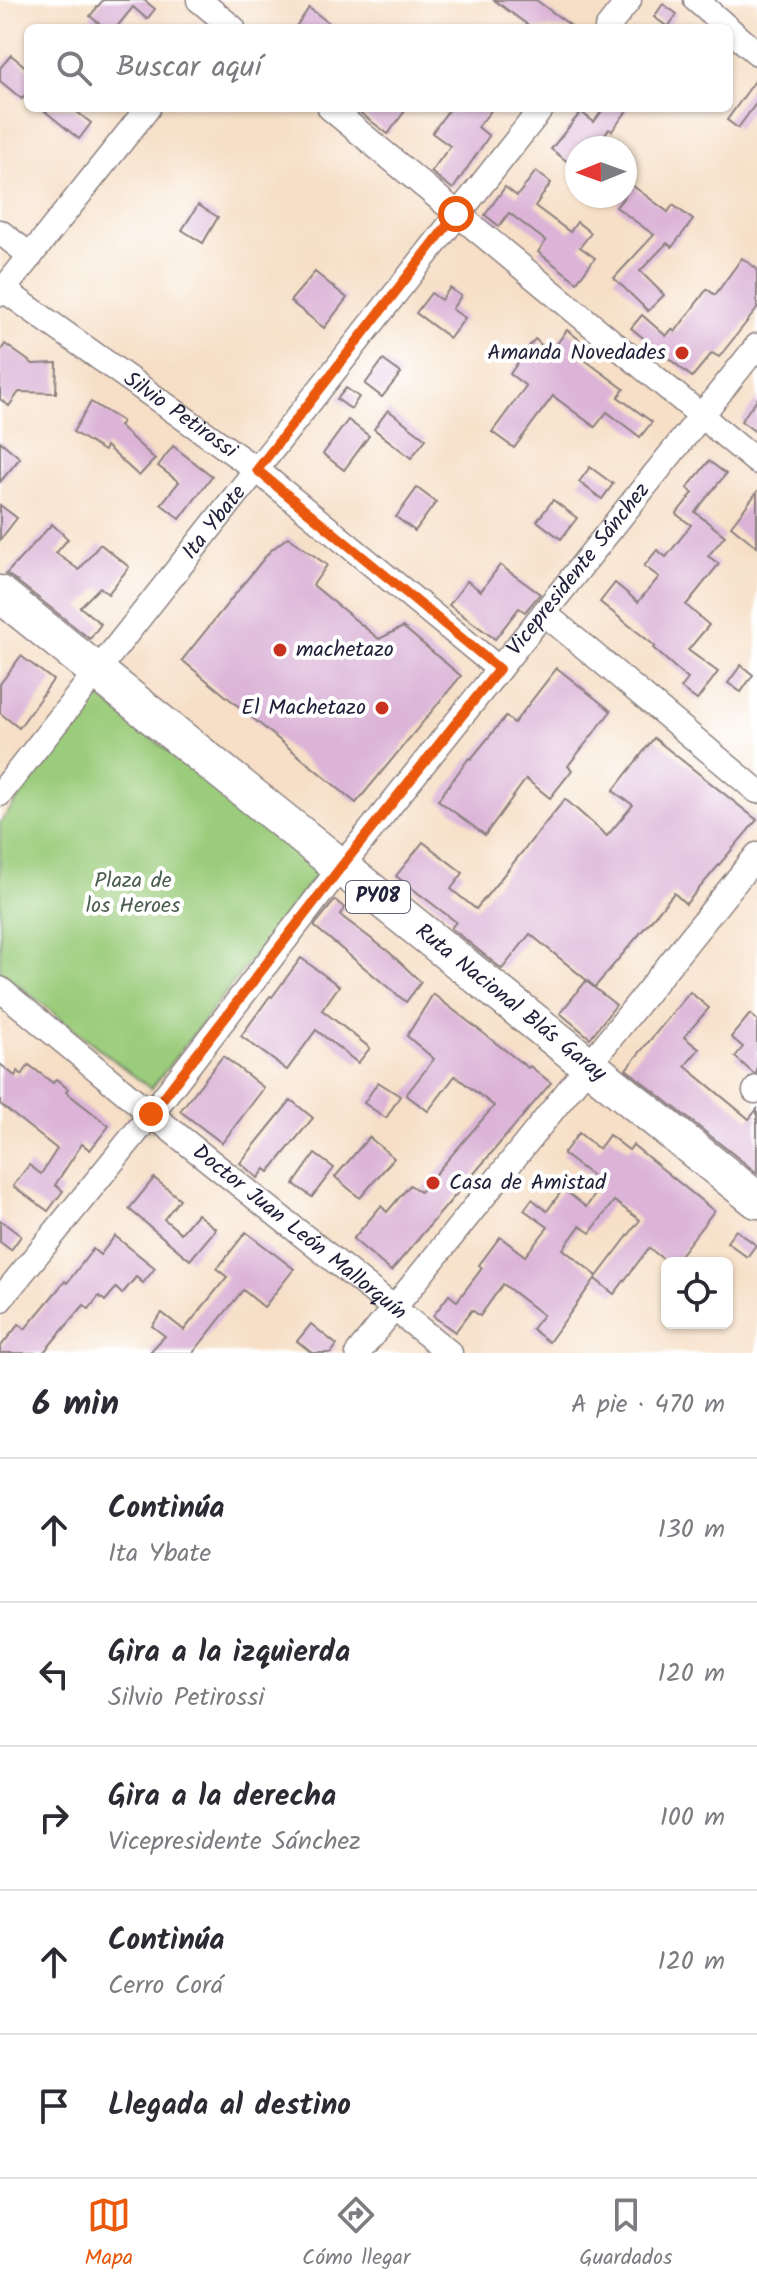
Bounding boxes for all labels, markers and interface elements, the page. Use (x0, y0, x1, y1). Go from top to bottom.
search box (24, 24, 733, 112)
text: Buscar aquí (116, 44, 262, 92)
icon: search (52, 46, 96, 90)
north arrow (565, 136, 637, 208)
route start (438, 196, 474, 232)
place label: Amanda Novedades (487, 336, 667, 371)
marker: Amanda Novedades (673, 344, 691, 362)
street label: Silvio Petirossi (116, 363, 245, 468)
street label: Vicepresidente Sánchez (498, 475, 659, 664)
street label: Ita Ybate (174, 477, 255, 568)
place label: machetazo (296, 633, 394, 668)
marker: machetazo (271, 641, 289, 659)
place label: El Machetazo (241, 691, 366, 726)
marker: El Machetazo (373, 699, 391, 717)
park label: Plaza de los Heroes (86, 864, 181, 924)
road number: PY08 (346, 881, 410, 913)
street label: Ruta Nacional Blás Garay (407, 915, 615, 1091)
route end (133, 1096, 169, 1132)
street label: Doctor Juan León Mallorquín (184, 1136, 414, 1329)
place label: Casa de Amistad (449, 1166, 607, 1201)
marker: Casa de Amistad (424, 1174, 442, 1192)
map controls (661, 1257, 733, 1329)
button: locate (661, 1257, 733, 1329)
text: 6 min (32, 1378, 119, 1432)
text: A pie · 470 m (571, 1384, 725, 1426)
text: Continúa (108, 1485, 224, 1533)
icon: ahead (32, 1508, 76, 1552)
text: 130 m (658, 1509, 725, 1551)
text: Ita Ybate (108, 1533, 211, 1575)
text: Gira a la izquierda (108, 1629, 350, 1677)
icon: left (32, 1652, 76, 1696)
text: 120 m (658, 1653, 725, 1695)
text: Silvio Petirossi (108, 1677, 265, 1719)
text: Gira a la derecha (108, 1773, 336, 1821)
icon: right (32, 1796, 76, 1840)
text: 100 m (660, 1797, 725, 1839)
text: Vicepresidente Sánchez (108, 1821, 361, 1863)
text: Continúa (108, 1917, 224, 1965)
icon: ahead (32, 1940, 76, 1984)
text: 120 m (658, 1941, 725, 1983)
text: Cerro Corá (108, 1965, 223, 2007)
text: Llegada al destino (108, 2082, 351, 2130)
icon: arrive (32, 2084, 76, 2128)
tab: Mapa (85, 2193, 133, 2276)
tab: Cómo llegar (302, 2193, 410, 2276)
tab: Guardados (579, 2193, 672, 2276)

